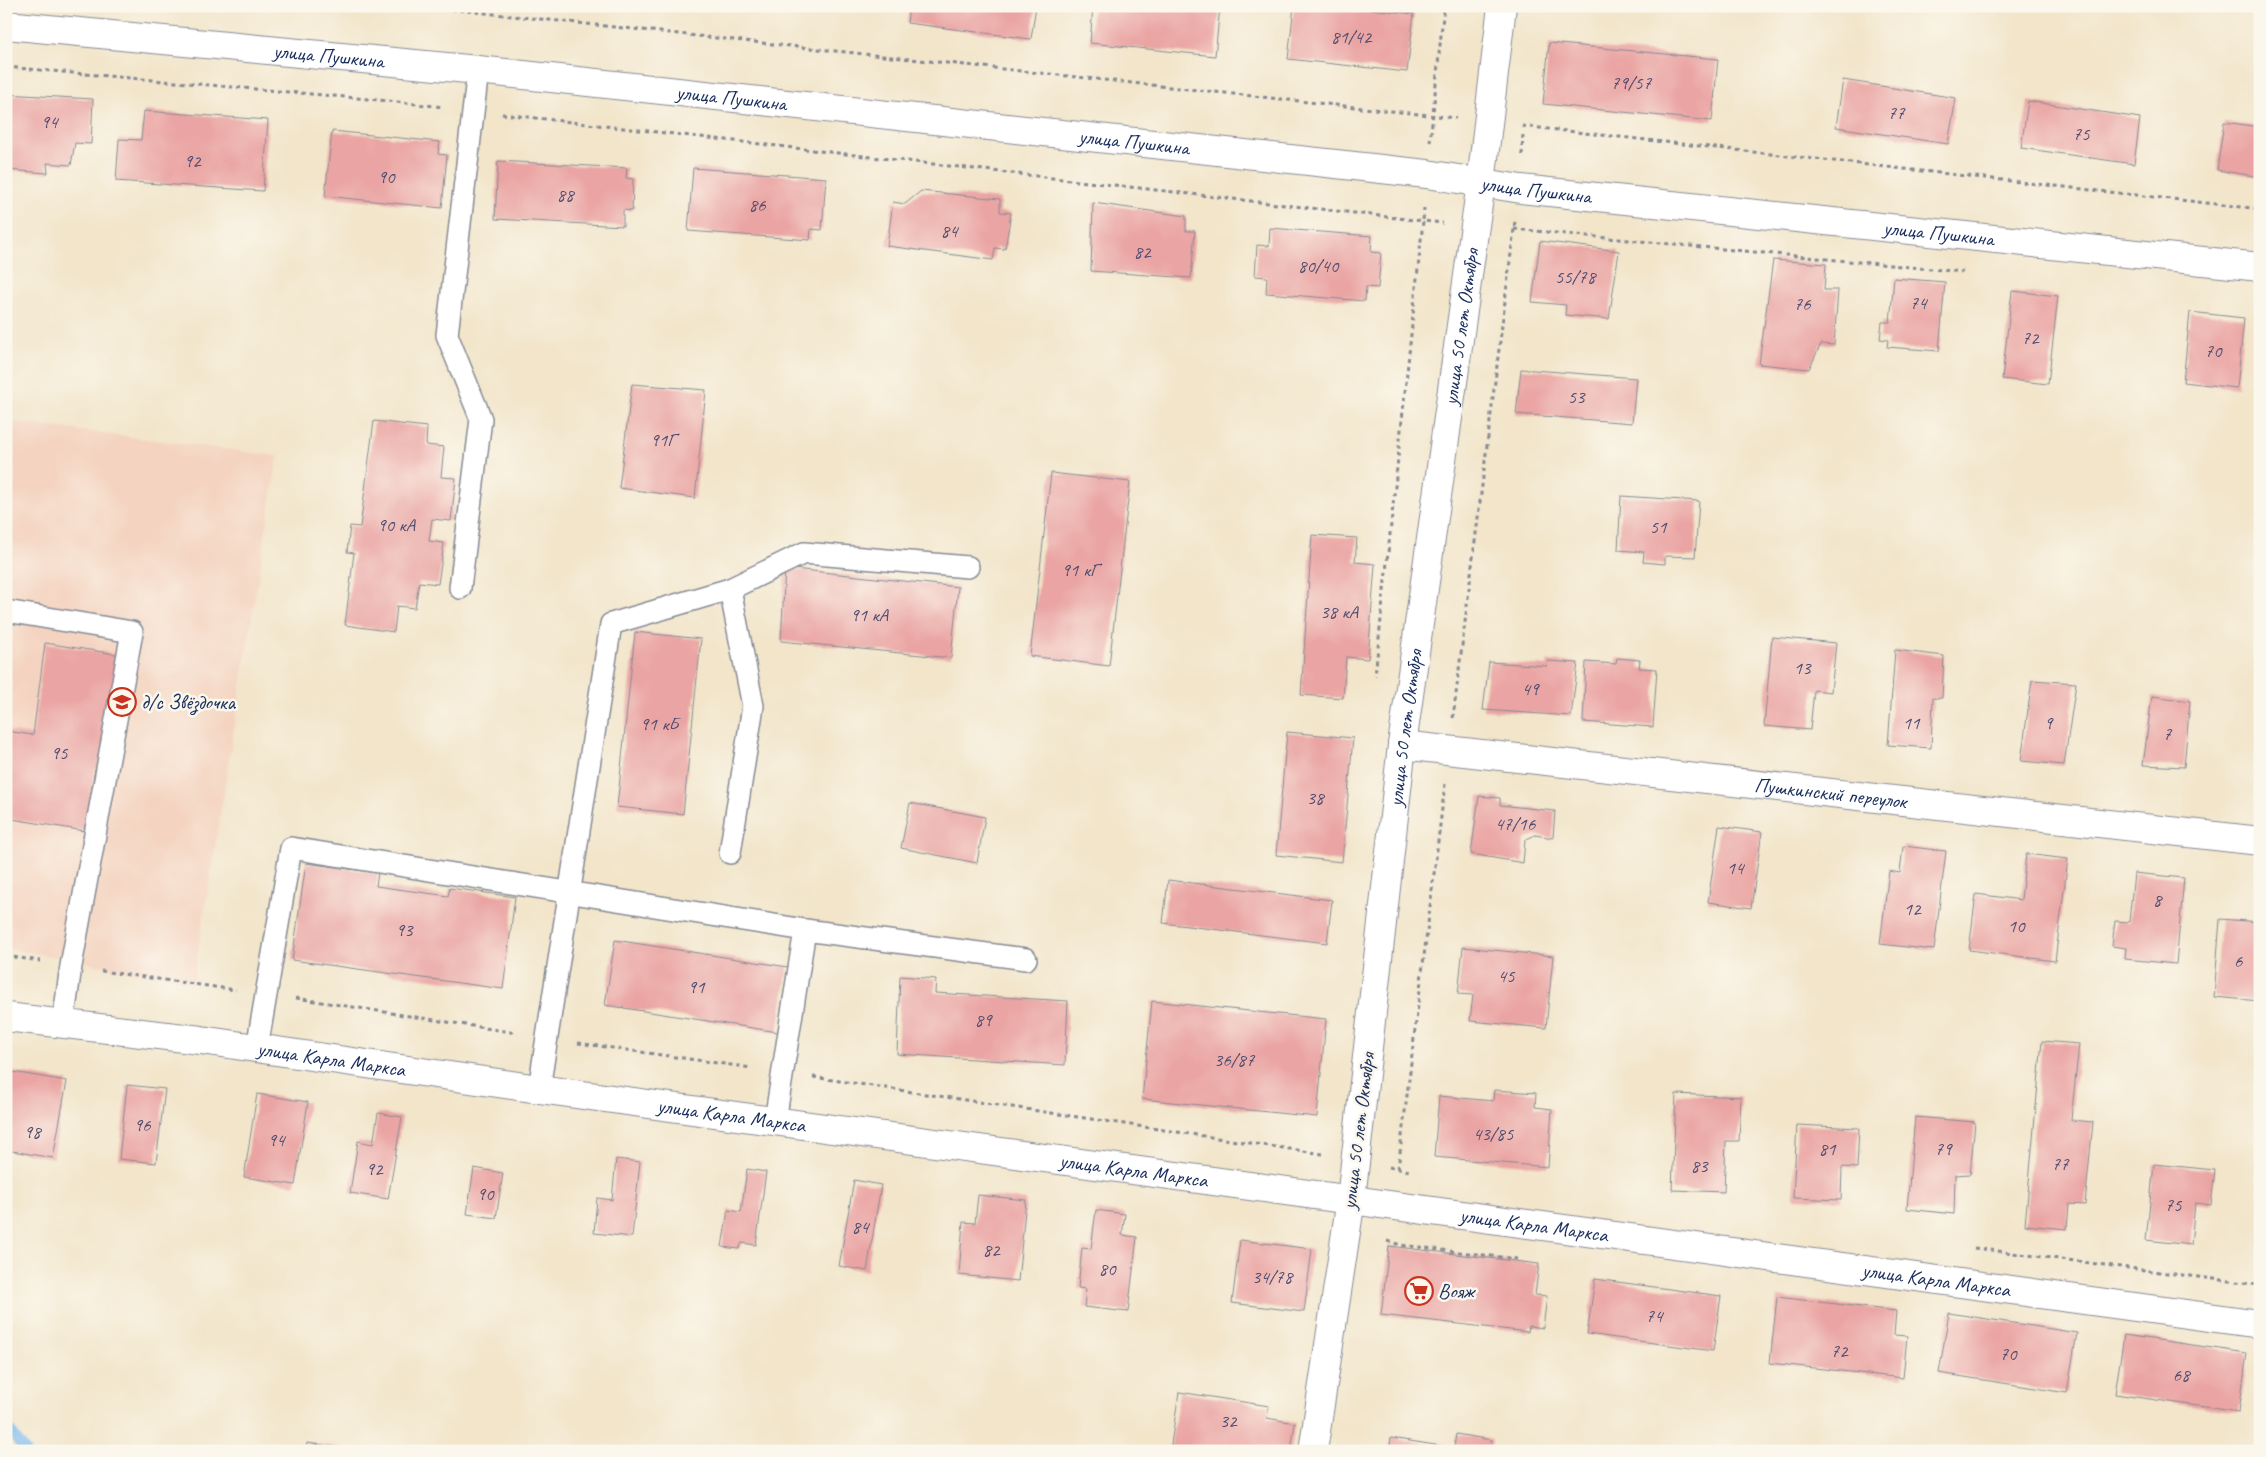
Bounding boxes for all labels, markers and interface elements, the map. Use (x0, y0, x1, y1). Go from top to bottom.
house number: 81/42 (1331, 25, 1373, 49)
street label: улица Пушкина (270, 37, 387, 74)
house number: 79/57 (1611, 71, 1653, 95)
street label: улица Пушкина (673, 79, 790, 117)
house number: 77 (1887, 101, 1906, 125)
house number: 94 (40, 110, 60, 134)
house number: 75 (2072, 122, 2091, 146)
street label: улица Пушкина (1075, 123, 1193, 161)
house number: 92 (183, 149, 202, 173)
house number: 90 (377, 165, 396, 189)
street label: улица Пушкина (1477, 169, 1595, 210)
house number: 88 (556, 183, 576, 207)
house number: 86 (748, 193, 767, 217)
street label: улица Пушкина (1880, 214, 1998, 252)
house number: 84 (940, 219, 960, 243)
house number: 82 (1133, 240, 1152, 264)
street label: улица 50 лет Октября (1437, 245, 1485, 409)
house number: 80/40 (1298, 254, 1340, 278)
house number: 55/78 (1555, 265, 1598, 289)
house number: 74 (1909, 291, 1929, 315)
house number: 76 (1793, 292, 1812, 316)
house number: 72 (2021, 326, 2040, 350)
house number: 70 (2204, 339, 2223, 363)
house number: 53 (1567, 385, 1586, 409)
house number: 91Г (650, 428, 680, 452)
house number: 90 кА (377, 513, 417, 537)
house number: 51 (1649, 515, 1668, 539)
house number: 91 кГ (1061, 558, 1103, 582)
house number: 38 кА (1320, 600, 1360, 624)
house number: 91 кА (850, 603, 890, 627)
street label: улица 50 лет Октября (1382, 646, 1428, 810)
house number: 13 (1793, 656, 1812, 680)
house number: 49 (1521, 677, 1540, 701)
school or university icon: д/с Звёздочка (107, 687, 137, 717)
place label: д/с Звёздочка (141, 689, 237, 716)
house number: 11 (1902, 711, 1921, 735)
house number: 9 (2044, 711, 2054, 735)
house number: 91 кБ (640, 712, 682, 736)
house number: 7 (2163, 722, 2173, 746)
house number: 95 (50, 741, 69, 765)
street label: Пушкинский переулок (1753, 772, 1910, 815)
house number: 38 (1306, 786, 1326, 810)
house number: 47/16 (1495, 812, 1537, 836)
house number: 14 (1726, 856, 1746, 880)
house number: 8 (2153, 888, 2164, 912)
house number: 12 (1903, 897, 1922, 921)
house number: 10 (2007, 914, 2026, 938)
house number: 93 (395, 918, 414, 942)
house number: 6 (2234, 949, 2244, 973)
house number: 45 (1497, 964, 1516, 988)
house number: 91 (687, 975, 706, 999)
house number: 89 (974, 1008, 993, 1032)
street label: улица Карла Маркса (254, 1035, 409, 1083)
house number: 36/87 (1214, 1048, 1256, 1072)
street label: улица 50 лет Октября (1335, 1049, 1381, 1213)
street label: улица Карла Маркса (654, 1092, 809, 1138)
house number: 96 (133, 1113, 152, 1137)
house number: 98 (23, 1120, 43, 1144)
house number: 43/85 (1473, 1122, 1515, 1146)
house number: 94 (267, 1128, 287, 1152)
house number: 81 (1818, 1137, 1837, 1161)
house number: 79 (1934, 1137, 1953, 1161)
street label: улица Карла Маркса (1056, 1147, 1211, 1193)
house number: 77 (2051, 1152, 2070, 1176)
house number: 83 (1690, 1154, 1709, 1178)
house number: 92 (365, 1157, 384, 1181)
house number: 90 (476, 1182, 495, 1206)
house number: 75 (2164, 1193, 2183, 1217)
street label: улица Карла Маркса (1456, 1202, 1611, 1248)
house number: 84 (851, 1215, 871, 1239)
house number: 82 (982, 1238, 1001, 1262)
house number: 80 (1098, 1257, 1117, 1281)
street label: улица Карла Маркса (1858, 1257, 2014, 1303)
house number: 34/78 (1252, 1265, 1295, 1289)
supermarket icon: Вояж (1404, 1276, 1434, 1306)
place label: Вояж (1438, 1278, 1476, 1304)
house number: 74 (1645, 1304, 1665, 1328)
house number: 72 (1830, 1339, 1849, 1363)
house number: 70 (1999, 1342, 2018, 1366)
house number: 68 (2172, 1363, 2192, 1387)
house number: 32 (1219, 1409, 1238, 1433)

